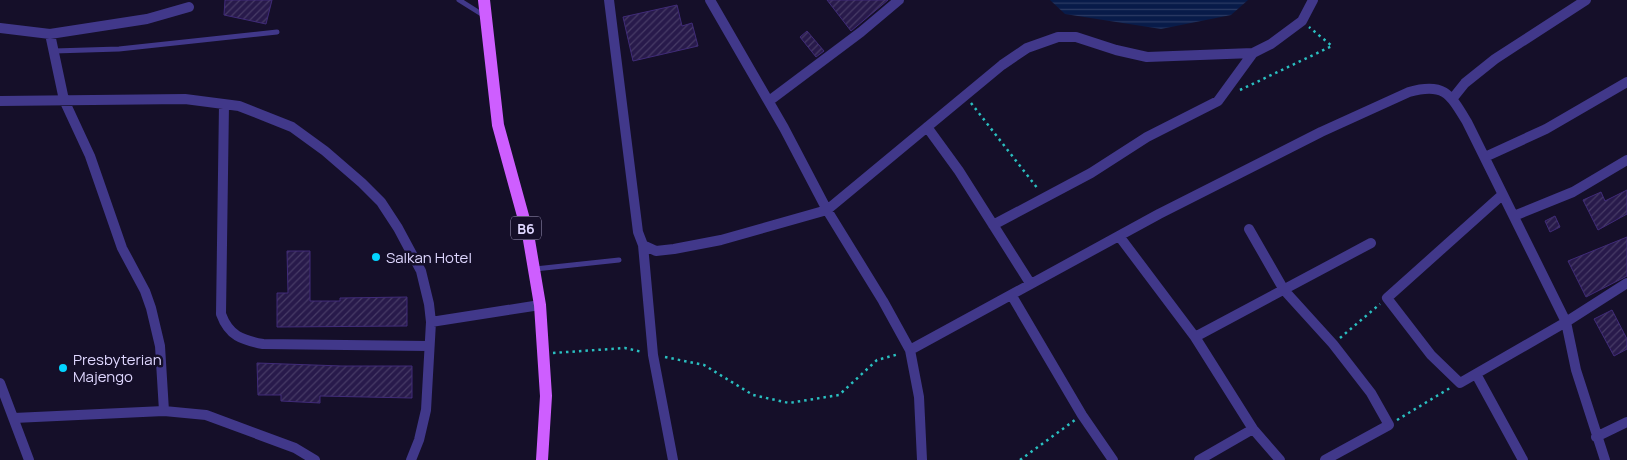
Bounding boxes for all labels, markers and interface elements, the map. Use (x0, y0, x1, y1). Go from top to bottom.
road number: B6 (511, 217, 541, 240)
place label: Salkan Hotel (386, 247, 472, 268)
marker: Salkan Hotel (370, 251, 382, 263)
place label: Presbyterian Majengo (73, 349, 162, 387)
marker: Presbyterian Majengo (57, 362, 69, 374)

